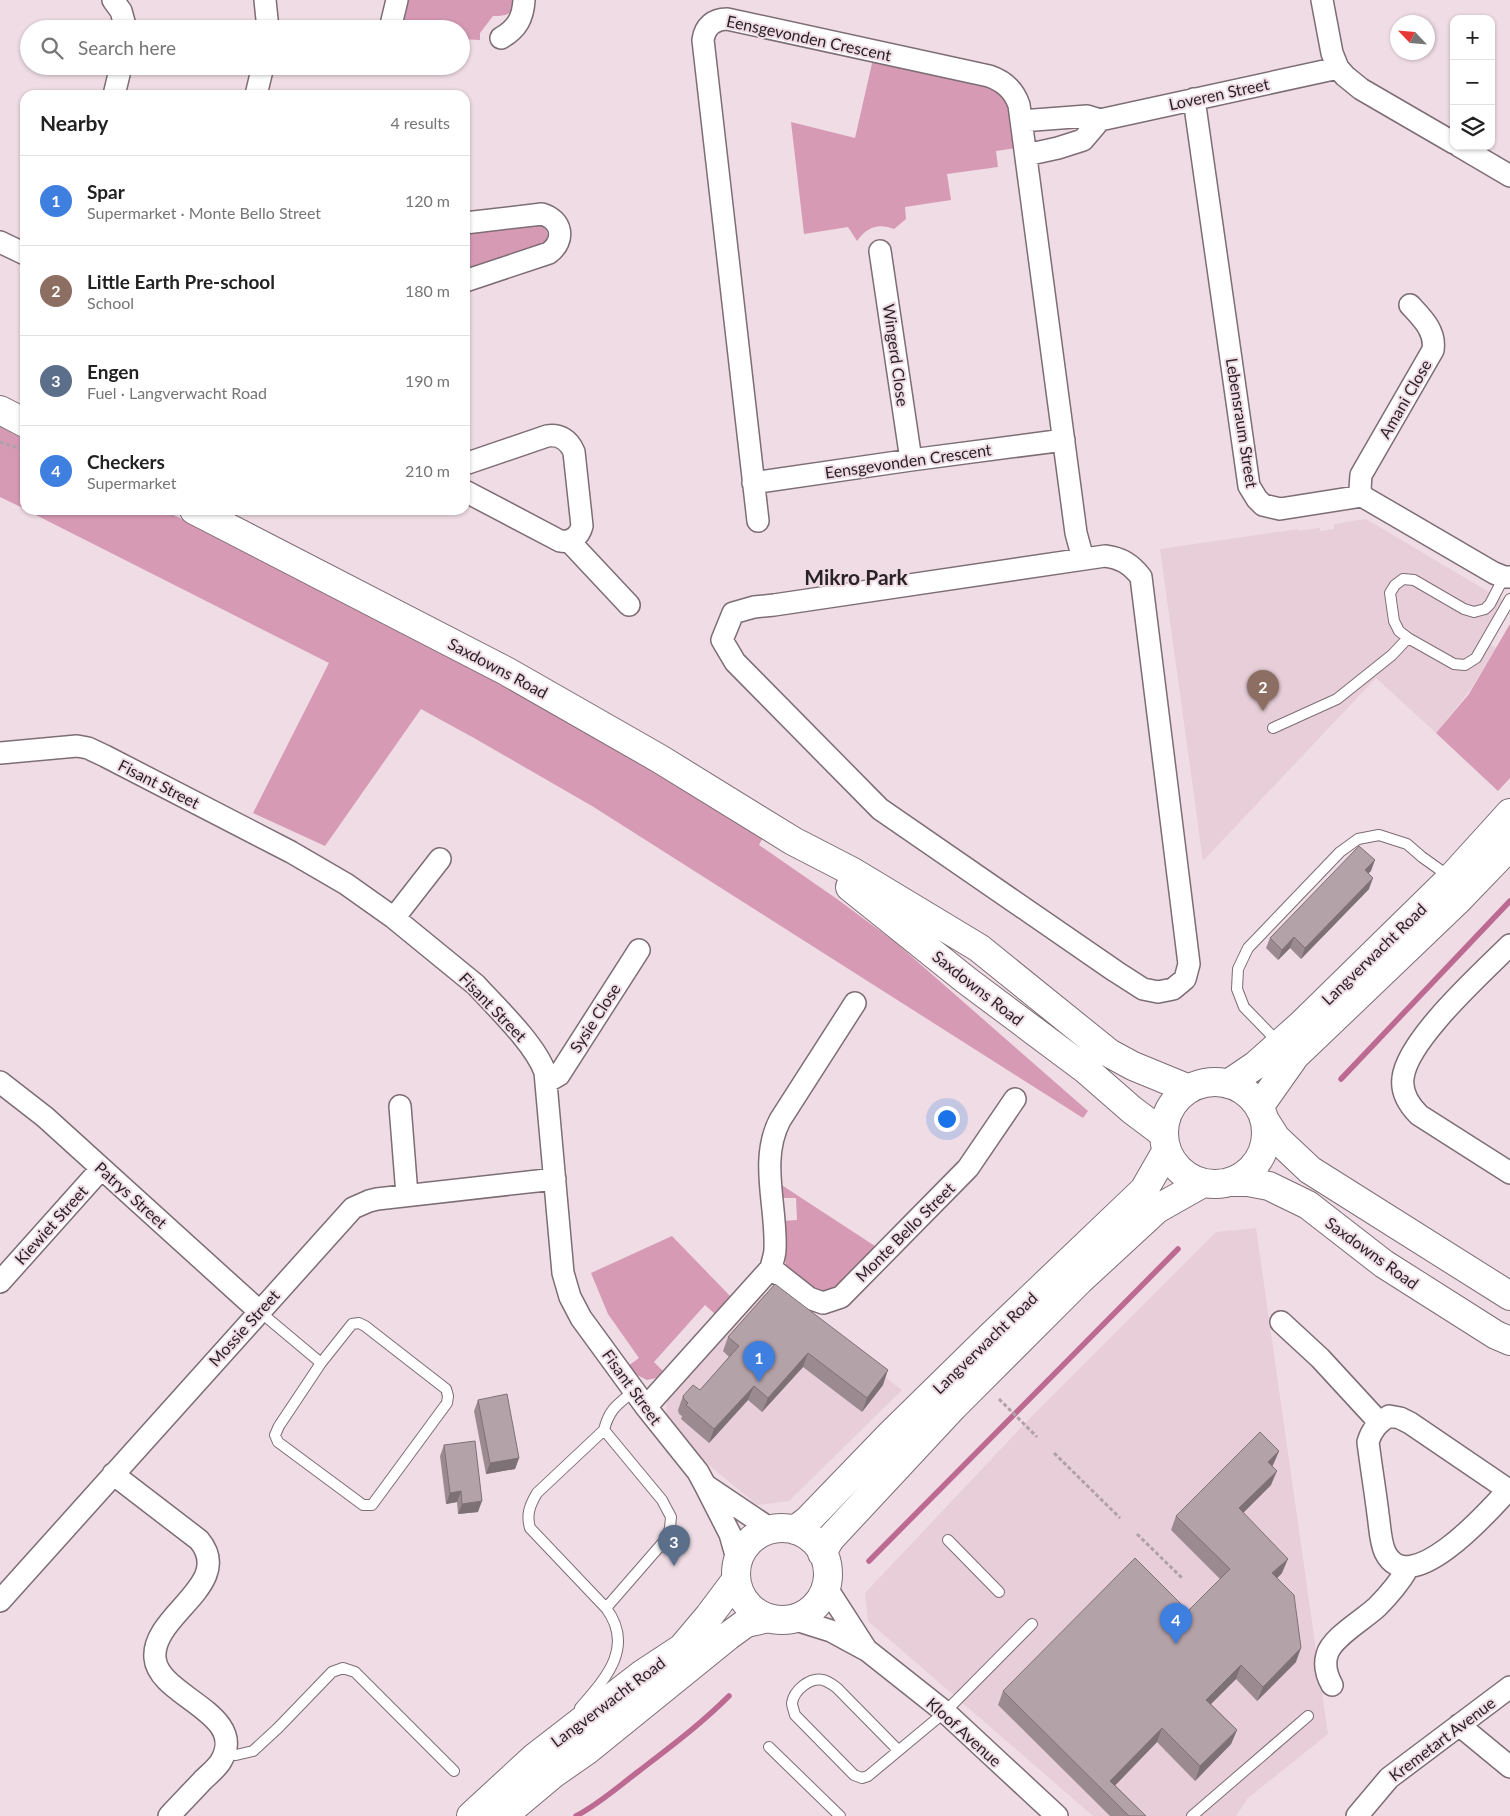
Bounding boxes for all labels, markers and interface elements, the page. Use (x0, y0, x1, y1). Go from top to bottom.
street label: Eensgevonden Crescent (725, 11, 894, 64)
north arrow (1390, 15, 1435, 60)
map controls (1450, 15, 1495, 150)
button: + (1450, 15, 1495, 60)
search box (20, 20, 470, 75)
icon: search (38, 34, 66, 62)
text: Search here (78, 36, 176, 59)
button: − (1450, 60, 1495, 105)
street label: Loveren Street (1167, 74, 1271, 113)
button: layers (1450, 105, 1495, 150)
text: Nearby (40, 110, 108, 135)
text: 4 results (390, 113, 450, 132)
text: Spar (87, 180, 125, 203)
text: 1 (51, 191, 61, 210)
text: 120 m (405, 191, 450, 210)
text: Supermarket · Monte Bello Street (87, 203, 321, 222)
text: Little Earth Pre-school (87, 270, 275, 293)
text: 2 (51, 281, 61, 300)
text: 180 m (405, 281, 450, 300)
text: School (87, 293, 134, 312)
street label: Wingerd Close (880, 302, 913, 407)
street label: Amani Close (1374, 356, 1435, 441)
street label: Lebensraum Street (1223, 357, 1262, 490)
text: Engen (87, 360, 139, 383)
text: 3 (51, 371, 61, 390)
text: 190 m (405, 371, 450, 390)
text: Fuel · Langverwacht Road (87, 383, 267, 402)
street label: Eensgevonden Crescent (823, 439, 993, 482)
text: Checkers (87, 450, 165, 473)
text: 4 (51, 461, 61, 480)
text: 210 m (405, 461, 450, 480)
text: Supermarket (87, 473, 176, 492)
district label: Mikro Park (804, 564, 908, 589)
street label: Saxdowns Road (445, 633, 551, 702)
pin: 2 (1247, 670, 1279, 711)
street label: Fisant Street (115, 755, 203, 812)
street label: Langverwacht Road (1317, 899, 1430, 1008)
street label: Saxdowns Road (929, 946, 1028, 1029)
street label: Fisant Street (456, 968, 531, 1045)
street label: Sysie Close (565, 980, 624, 1056)
your location (934, 1106, 960, 1132)
street label: Patrys Street (92, 1157, 171, 1232)
street label: Monte Bello Street (851, 1178, 958, 1285)
street label: Kiewiet Street (10, 1181, 91, 1268)
street label: Saxdowns Road (1322, 1213, 1422, 1293)
street label: Mossie Street (204, 1285, 283, 1370)
street label: Langverwacht Road (928, 1288, 1041, 1397)
pin: 1 (743, 1341, 775, 1382)
street label: Fisant Street (599, 1345, 666, 1428)
pin: 3 (658, 1525, 690, 1566)
pin: 4 (1160, 1603, 1192, 1644)
street label: Langverwacht Road (547, 1653, 668, 1751)
street label: Kloof Avenue (923, 1693, 1006, 1770)
street label: Kremetart Avenue (1385, 1693, 1498, 1785)

